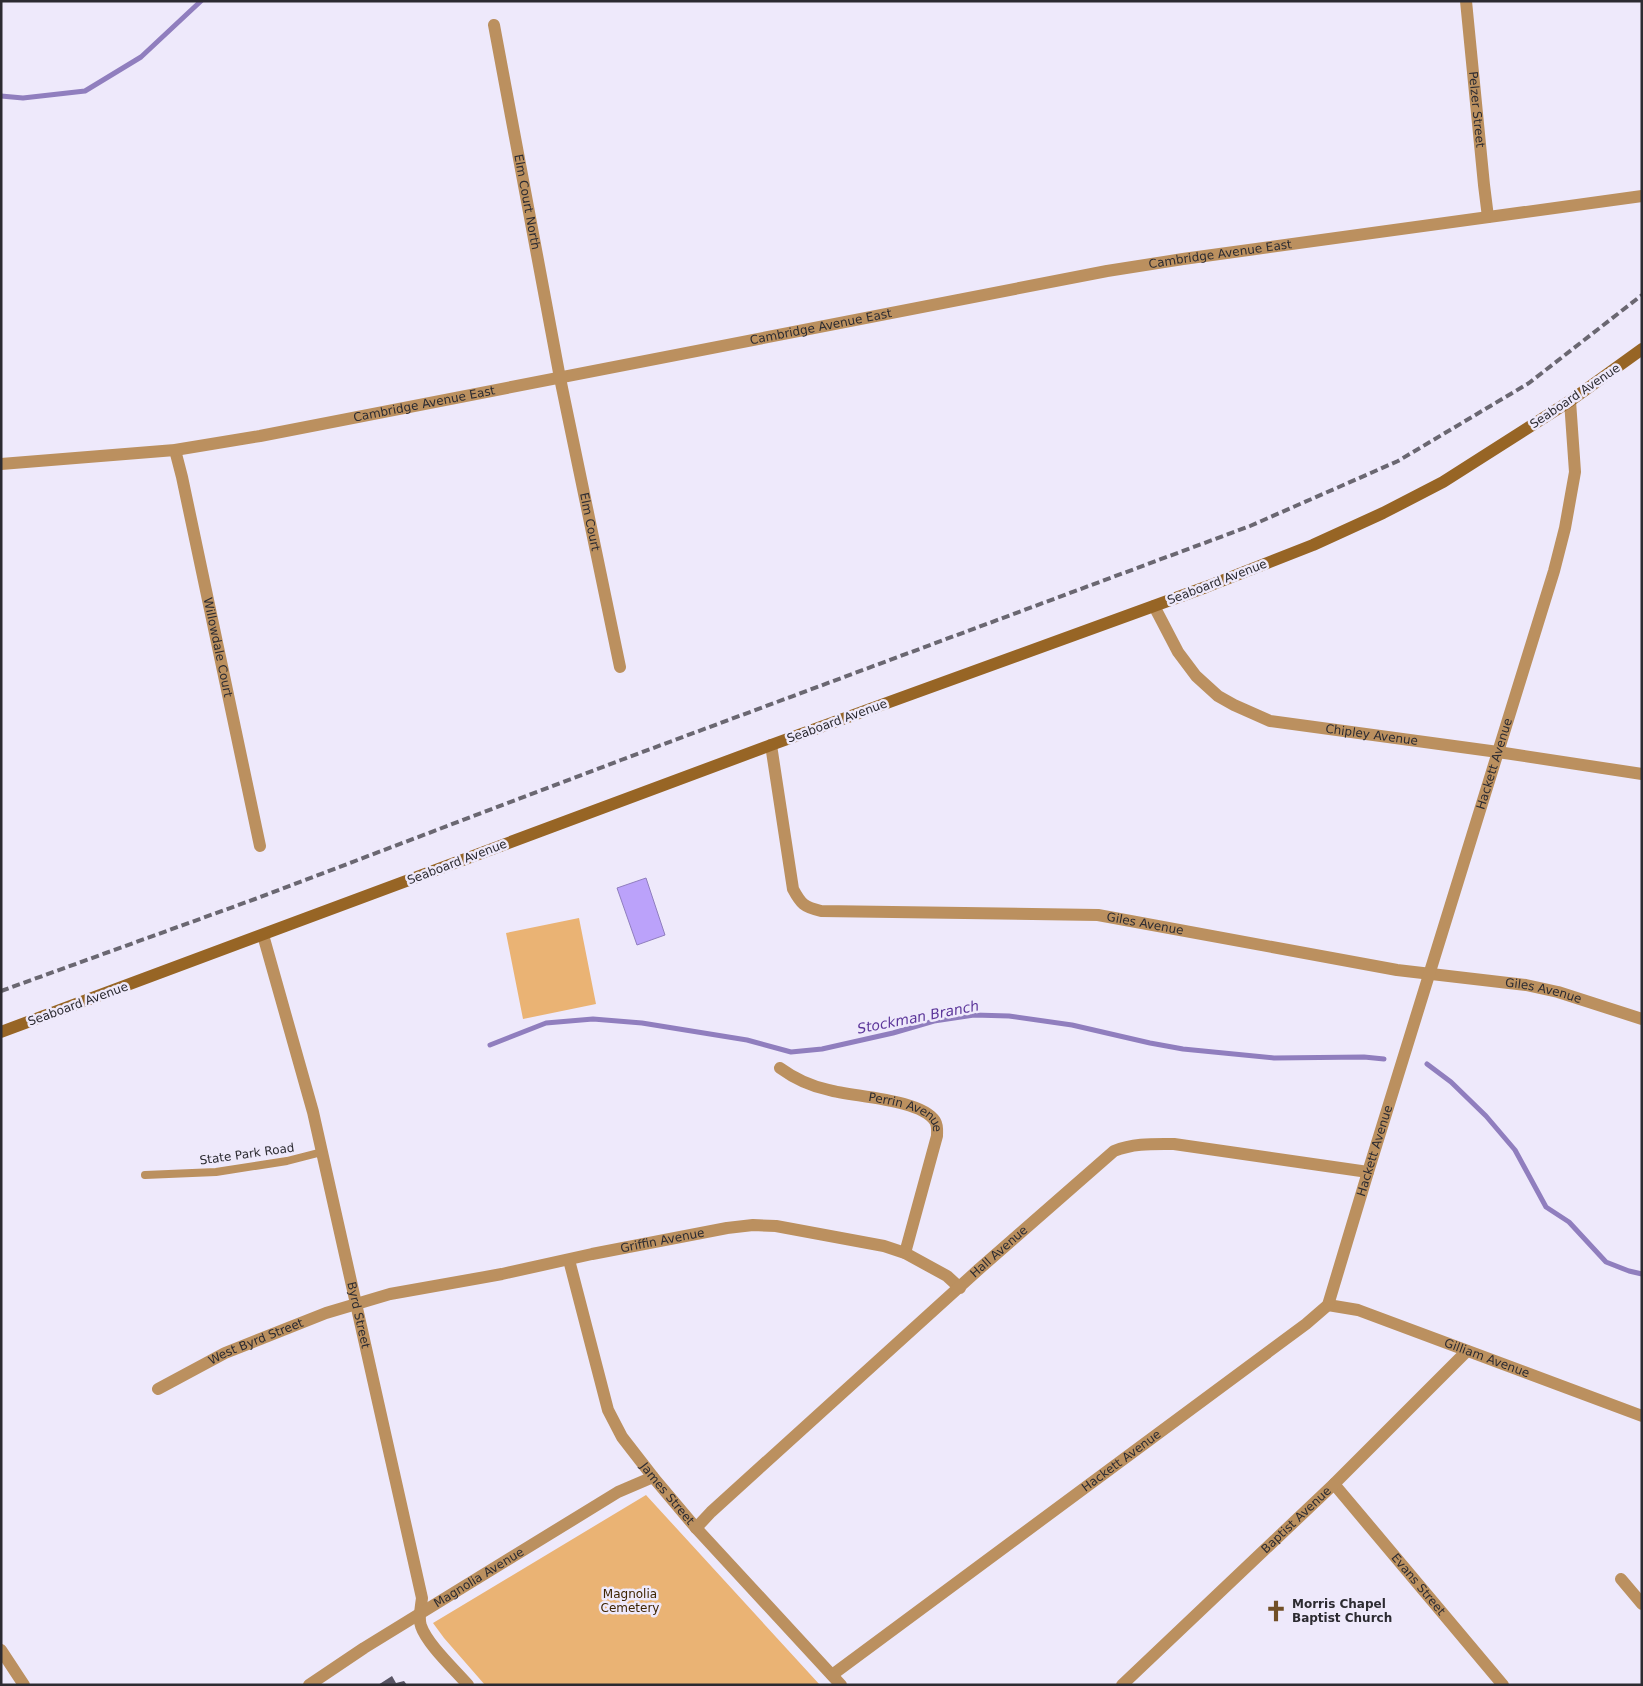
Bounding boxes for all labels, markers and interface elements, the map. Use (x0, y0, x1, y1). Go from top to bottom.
street label: Pelzer Street (1466, 71, 1487, 149)
street label: Elm Court North (511, 153, 543, 251)
street label: Cambridge Avenue East (1148, 237, 1293, 271)
street label: Cambridge Avenue East (749, 306, 893, 347)
street label: Seaboard Avenue (1527, 361, 1623, 431)
street label: Cambridge Avenue East (352, 383, 497, 425)
street label: Elm Court (577, 491, 603, 553)
street label: Seaboard Avenue (1165, 557, 1269, 607)
street label: Willowdale Court (201, 596, 235, 699)
street label: Seaboard Avenue (785, 696, 889, 746)
street label: Hackett Avenue (1474, 717, 1515, 811)
street label: Chipley Avenue (1325, 722, 1419, 748)
street label: Seaboard Avenue (405, 837, 509, 887)
street label: Giles Avenue (1105, 910, 1185, 938)
street label: Giles Avenue (1504, 976, 1583, 1006)
street label: Seaboard Avenue (26, 979, 130, 1029)
water label: Stockman Branch (856, 997, 980, 1037)
street label: Perrin Avenue (868, 1090, 944, 1132)
street label: Hackett Avenue (1354, 1103, 1395, 1198)
street label: State Park Road (199, 1140, 295, 1168)
street label: Hall Avenue (967, 1223, 1030, 1281)
street label: Griffin Avenue (619, 1226, 705, 1255)
street label: Byrd Street (344, 1280, 373, 1350)
street label: West Byrd Street (206, 1316, 306, 1368)
street label: Gilliam Avenue (1442, 1336, 1532, 1380)
street label: Hackett Avenue (1079, 1427, 1164, 1495)
street label: James Street (637, 1459, 697, 1528)
street label: Baptist Avenue (1258, 1484, 1334, 1556)
street label: Magnolia Avenue (431, 1545, 526, 1610)
street label: Evans Street (1388, 1551, 1448, 1618)
park label: Magnolia Cemetery (601, 1587, 659, 1615)
place label: Morris Chapel Baptist Church (1292, 1597, 1392, 1625)
church icon: Morris Chapel Baptist Church (1263, 1598, 1289, 1624)

